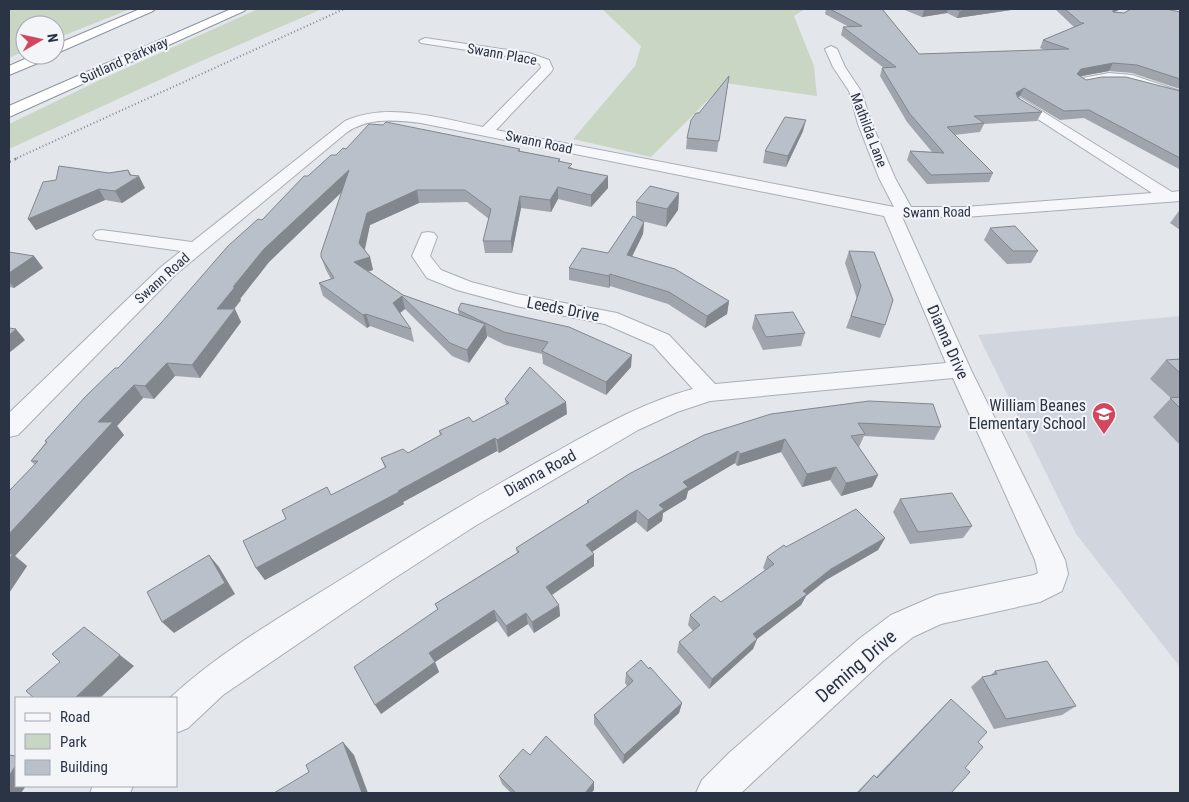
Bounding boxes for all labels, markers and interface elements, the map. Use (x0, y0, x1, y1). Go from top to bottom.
north arrow (15, 15, 65, 65)
text: N (44, 32, 61, 43)
street label: Suitland Parkway (77, 33, 171, 87)
street label: Swann Place (466, 40, 539, 68)
street label: Mathilda Lane (848, 91, 891, 170)
street label: Swann Road (504, 127, 574, 157)
street label: Swann Road (903, 203, 971, 221)
street label: Swann Road (131, 249, 193, 307)
street label: Leeds Drive (525, 293, 601, 325)
street label: Dianna Drive (923, 302, 973, 382)
place label: William Beanes Elementary School (969, 396, 1086, 433)
school or university icon: William Beanes Elementary School (1091, 401, 1117, 435)
street label: Dianna Road (501, 445, 579, 501)
street label: Deming Drive (811, 625, 901, 707)
legend (15, 697, 178, 787)
text: Road (60, 708, 90, 726)
text: Park (60, 733, 87, 751)
text: Building (60, 758, 108, 776)

